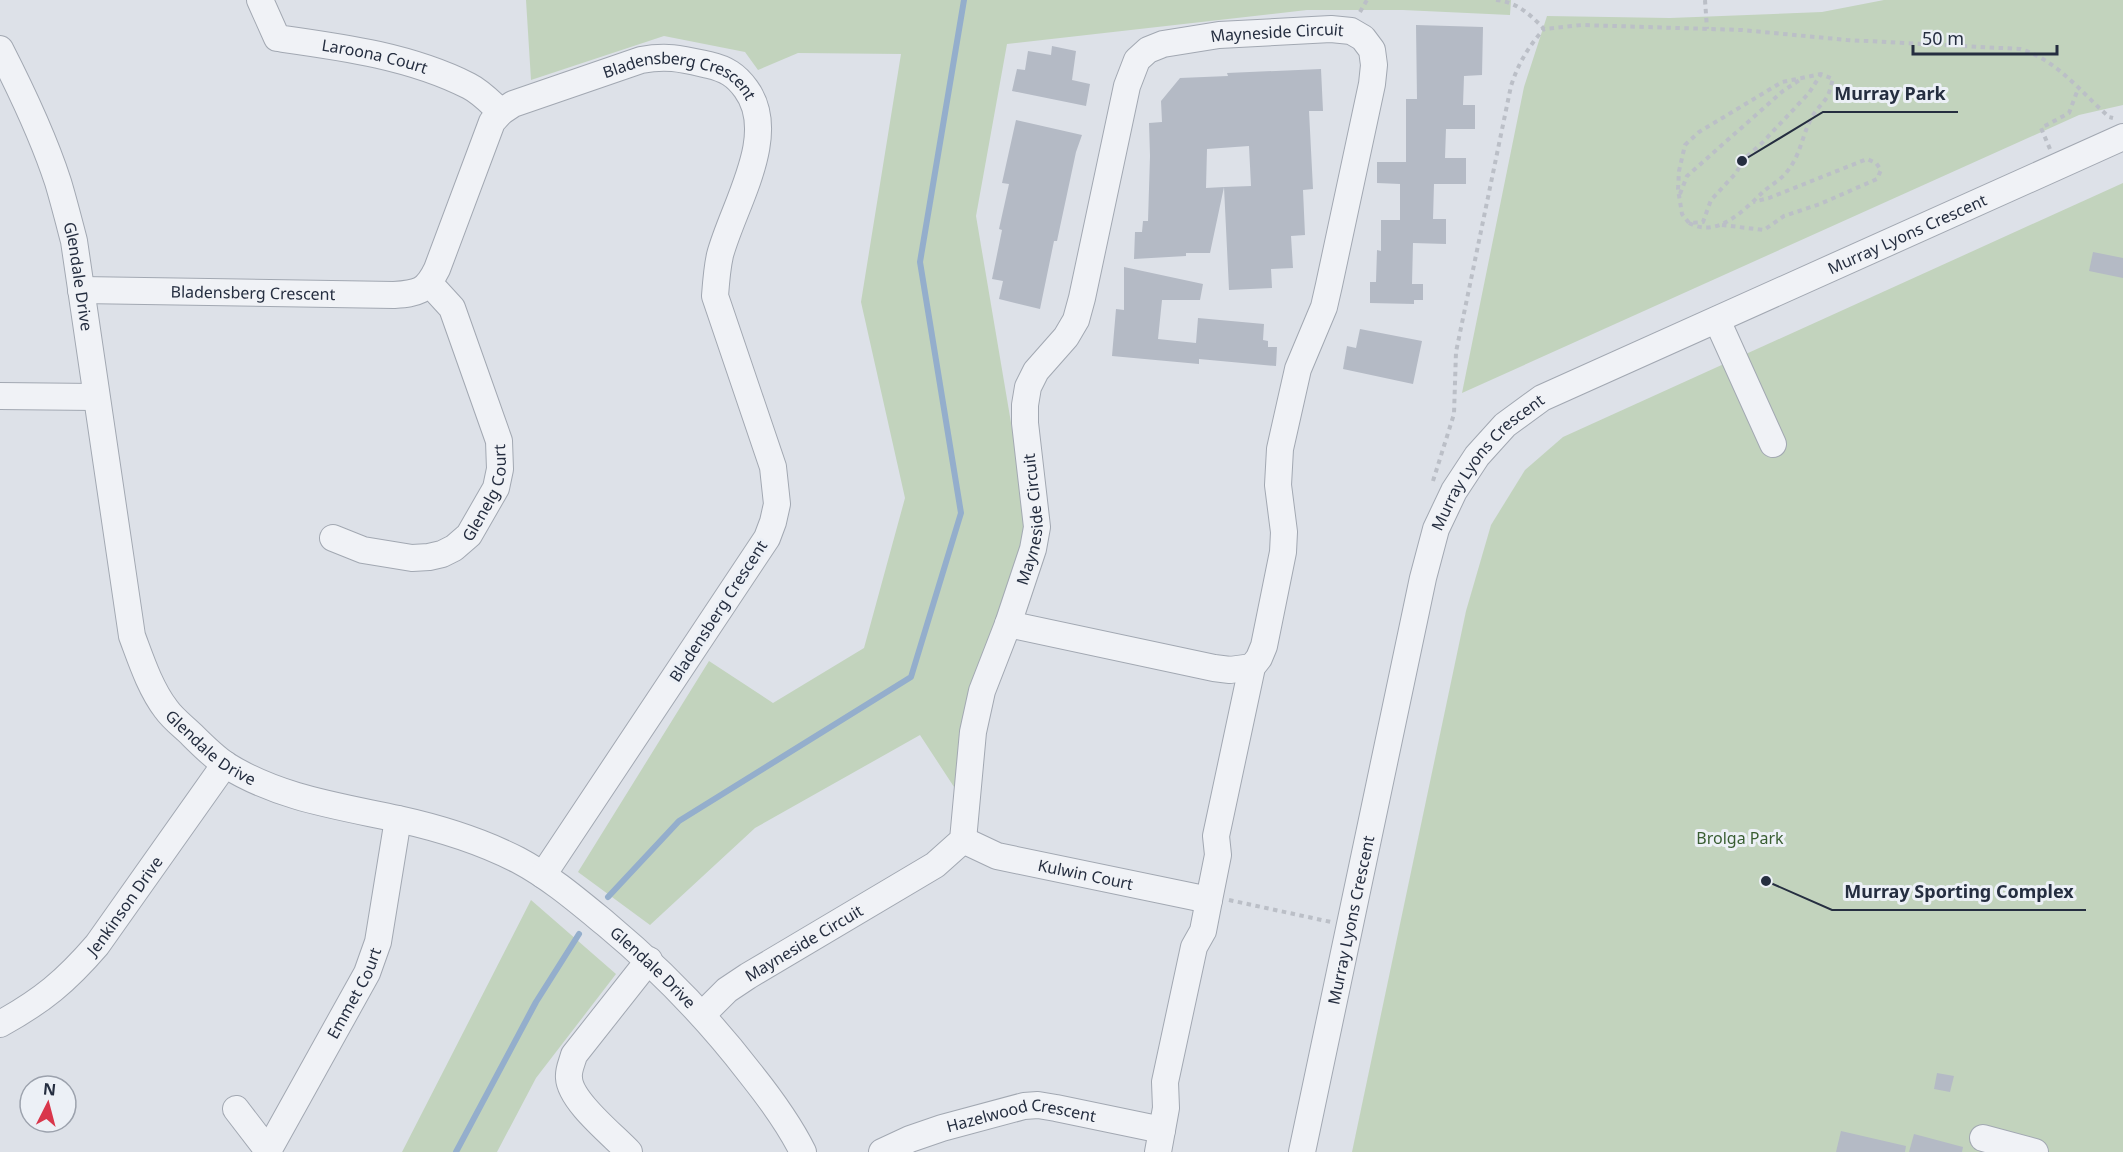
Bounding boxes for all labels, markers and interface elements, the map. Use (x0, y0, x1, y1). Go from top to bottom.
street label: Mayneside Circuit (1209, 18, 1345, 47)
scale bar (1913, 18, 2057, 56)
text: 50 m (1922, 26, 1964, 50)
street label: Laroona Court (320, 34, 431, 79)
street label: Bladensberg Crescent (600, 47, 762, 104)
callout: Murray Park (1823, 76, 1958, 112)
text: Murray Park (1834, 81, 1946, 105)
street label: Murray Lyons Crescent (1824, 189, 1990, 279)
street label: Glendale Drive (58, 219, 98, 333)
street label: Bladensberg Crescent (170, 280, 336, 305)
street label: Murray Lyons Crescent (1426, 389, 1549, 534)
street label: Glenelg Court (457, 444, 511, 545)
street label: Mayneside Circuit (1011, 452, 1048, 588)
street label: Bladensberg Crescent (664, 536, 772, 686)
street label: Glendale Drive (161, 705, 259, 790)
park label: Brolga Park (1696, 827, 1784, 849)
street label: Murray Lyons Crescent (1322, 833, 1379, 1007)
street label: Jenkinson Drive (80, 852, 167, 962)
street label: Kulwin Court (1036, 854, 1135, 895)
callout: Murray Sporting Complex (1832, 874, 2086, 910)
text: Murray Sporting Complex (1844, 879, 2074, 903)
street label: Mayneside Circuit (741, 899, 867, 986)
street label: Glendale Drive (606, 921, 701, 1013)
street label: Emmet Court (322, 944, 386, 1043)
north arrow (18, 1074, 78, 1134)
text: N (42, 1077, 57, 1101)
street label: Hazelwood Crescent (944, 1094, 1098, 1137)

